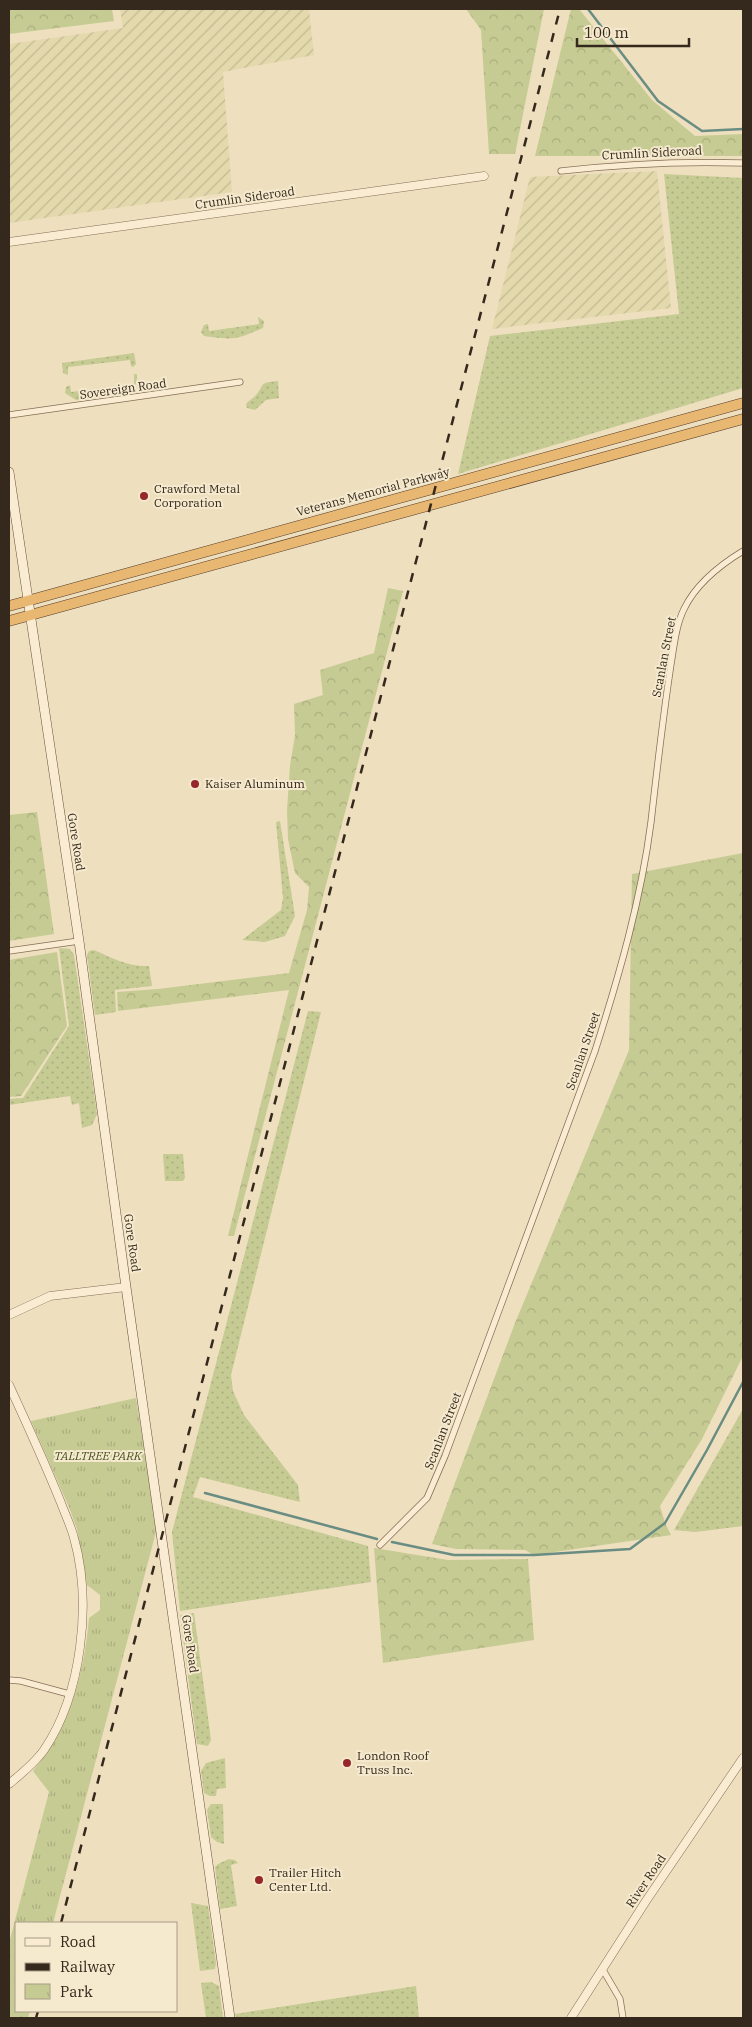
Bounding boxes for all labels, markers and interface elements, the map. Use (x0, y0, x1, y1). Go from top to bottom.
scale bar (577, 15, 690, 47)
text: 100 m (584, 23, 629, 42)
street label: Crumlin Sideroad (601, 142, 703, 163)
street label: Crumlin Sideroad (194, 183, 296, 212)
street label: Sovereign Road (79, 375, 167, 402)
street label: Veterans Memorial Parkway (295, 464, 452, 519)
place label: Crawford Metal Corporation (154, 481, 241, 510)
marker: Crawford Metal Corporation (138, 490, 150, 502)
street label: Scanlan Street (648, 615, 679, 698)
place label: Kaiser Aluminum (205, 776, 305, 791)
marker: Kaiser Aluminum (189, 778, 201, 790)
street label: Gore Road (65, 812, 88, 872)
street label: Scanlan Street (562, 1010, 603, 1092)
street label: Gore Road (121, 1213, 144, 1273)
street label: Scanlan Street (421, 1390, 464, 1472)
park label: TALLTREE PARK (54, 1448, 143, 1463)
street label: Gore Road (179, 1614, 202, 1674)
place label: London Roof Truss Inc. (357, 1748, 430, 1777)
marker: London Roof Truss Inc. (341, 1757, 353, 1769)
street label: River Road (622, 1851, 669, 1910)
place label: Trailer Hitch Center Ltd. (269, 1865, 342, 1894)
marker: Trailer Hitch Center Ltd. (253, 1874, 265, 1886)
legend (15, 1922, 178, 2012)
text: Road (60, 1932, 96, 1951)
text: Railway (60, 1957, 115, 1976)
text: Park (60, 1982, 93, 2001)

